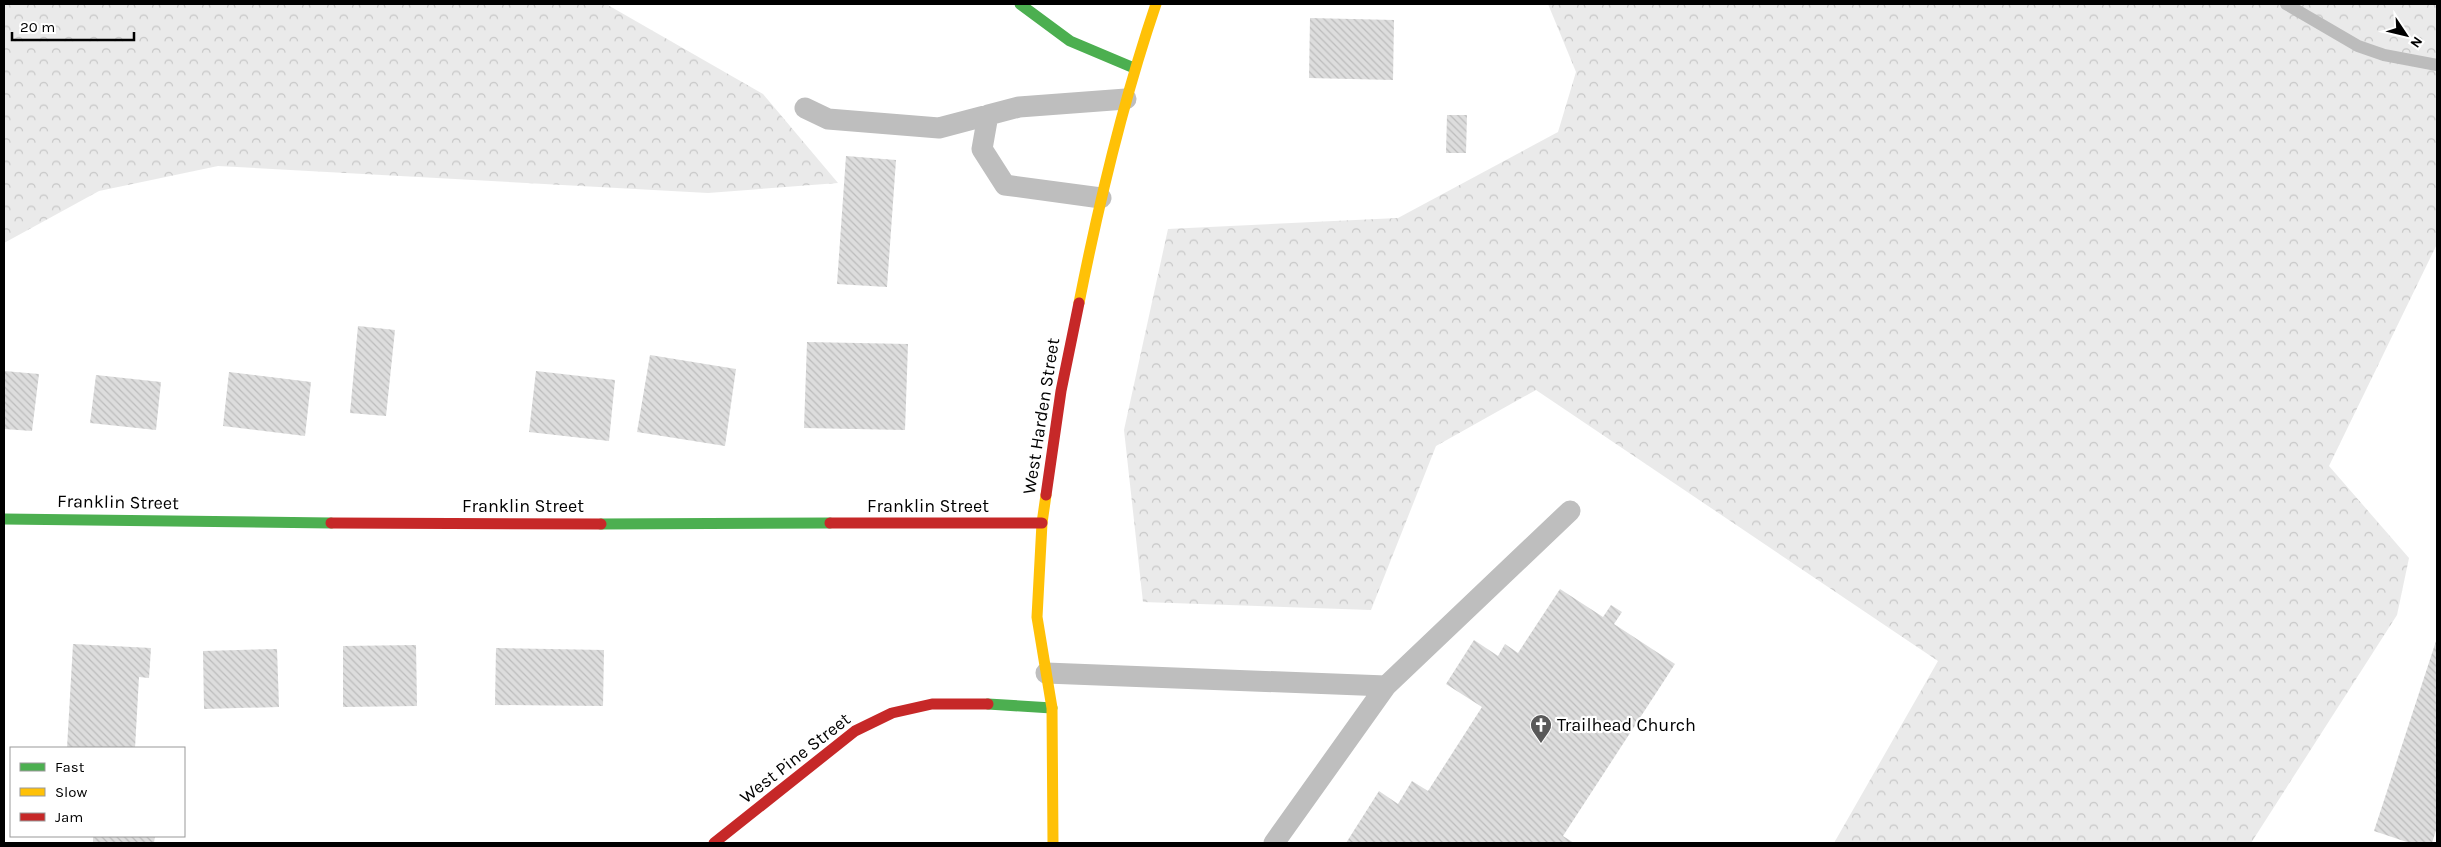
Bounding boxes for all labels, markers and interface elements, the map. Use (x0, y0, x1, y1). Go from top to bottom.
scale bar (12, 10, 135, 42)
north arrow (2381, 10, 2431, 60)
text: 20 m (20, 18, 55, 36)
text: N (2406, 33, 2426, 51)
street label: West Harden Street (1018, 336, 1064, 496)
street label: Franklin Street (57, 490, 179, 514)
street label: Franklin Street (462, 495, 584, 517)
street label: Franklin Street (867, 495, 989, 517)
street label: West Pine Street (735, 708, 855, 808)
church icon: Trailhead Church (1529, 713, 1553, 744)
place label: Trailhead Church (1557, 714, 1696, 736)
legend (10, 747, 185, 837)
text: Fast (55, 758, 85, 776)
text: Slow (55, 783, 87, 801)
text: Jam (55, 808, 83, 826)

